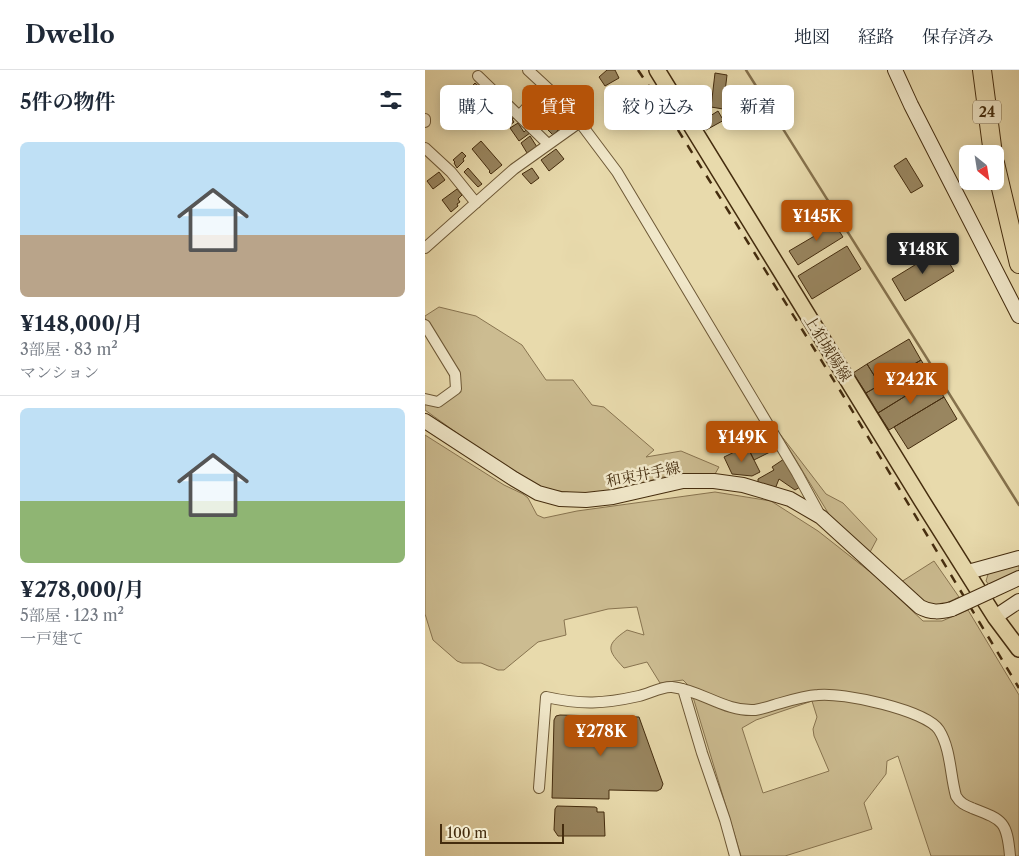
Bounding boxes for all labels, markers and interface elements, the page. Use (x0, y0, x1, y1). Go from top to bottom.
text: Dwello (25, 20, 115, 49)
text: 地図 (794, 26, 830, 48)
text: 経路 (858, 26, 894, 48)
text: 保存済み (922, 26, 994, 48)
chip: 購入 (440, 85, 512, 130)
chip: 賃貸 (522, 85, 594, 130)
chip: 絞り込み (604, 85, 712, 130)
chip: 新着 (722, 85, 794, 130)
icon: filters (377, 86, 405, 114)
text: 5件の物件 (20, 89, 116, 114)
road number: 24 (973, 101, 1001, 124)
north arrow (959, 145, 1004, 190)
map controls (959, 145, 1004, 190)
icon: home (168, 175, 258, 265)
pin: ¥145K (782, 200, 852, 242)
text: ¥145K (792, 206, 842, 226)
pin: ¥148K (888, 232, 958, 275)
text: ¥148K (898, 239, 948, 259)
text: ¥148,000/月 (20, 311, 143, 336)
street label: 上狛城陽線 (800, 311, 856, 385)
text: 3部屋 · 83 m² (20, 339, 118, 359)
text: マンション (20, 362, 99, 382)
pin: ¥242K (876, 362, 946, 405)
text: ¥242K (885, 369, 937, 389)
pin: ¥149K (707, 420, 777, 463)
text: ¥149K (717, 427, 767, 447)
icon: home (168, 440, 258, 530)
street label: 和束井手線 (604, 458, 682, 490)
text: ¥278,000/月 (20, 577, 145, 602)
text: 5部屋 · 123 m² (20, 605, 124, 625)
text: 一戸建て (20, 628, 84, 648)
pin: ¥278K (566, 714, 636, 757)
text: ¥278K (575, 721, 627, 741)
scale bar (440, 821, 564, 844)
text: 100 m (447, 824, 487, 842)

